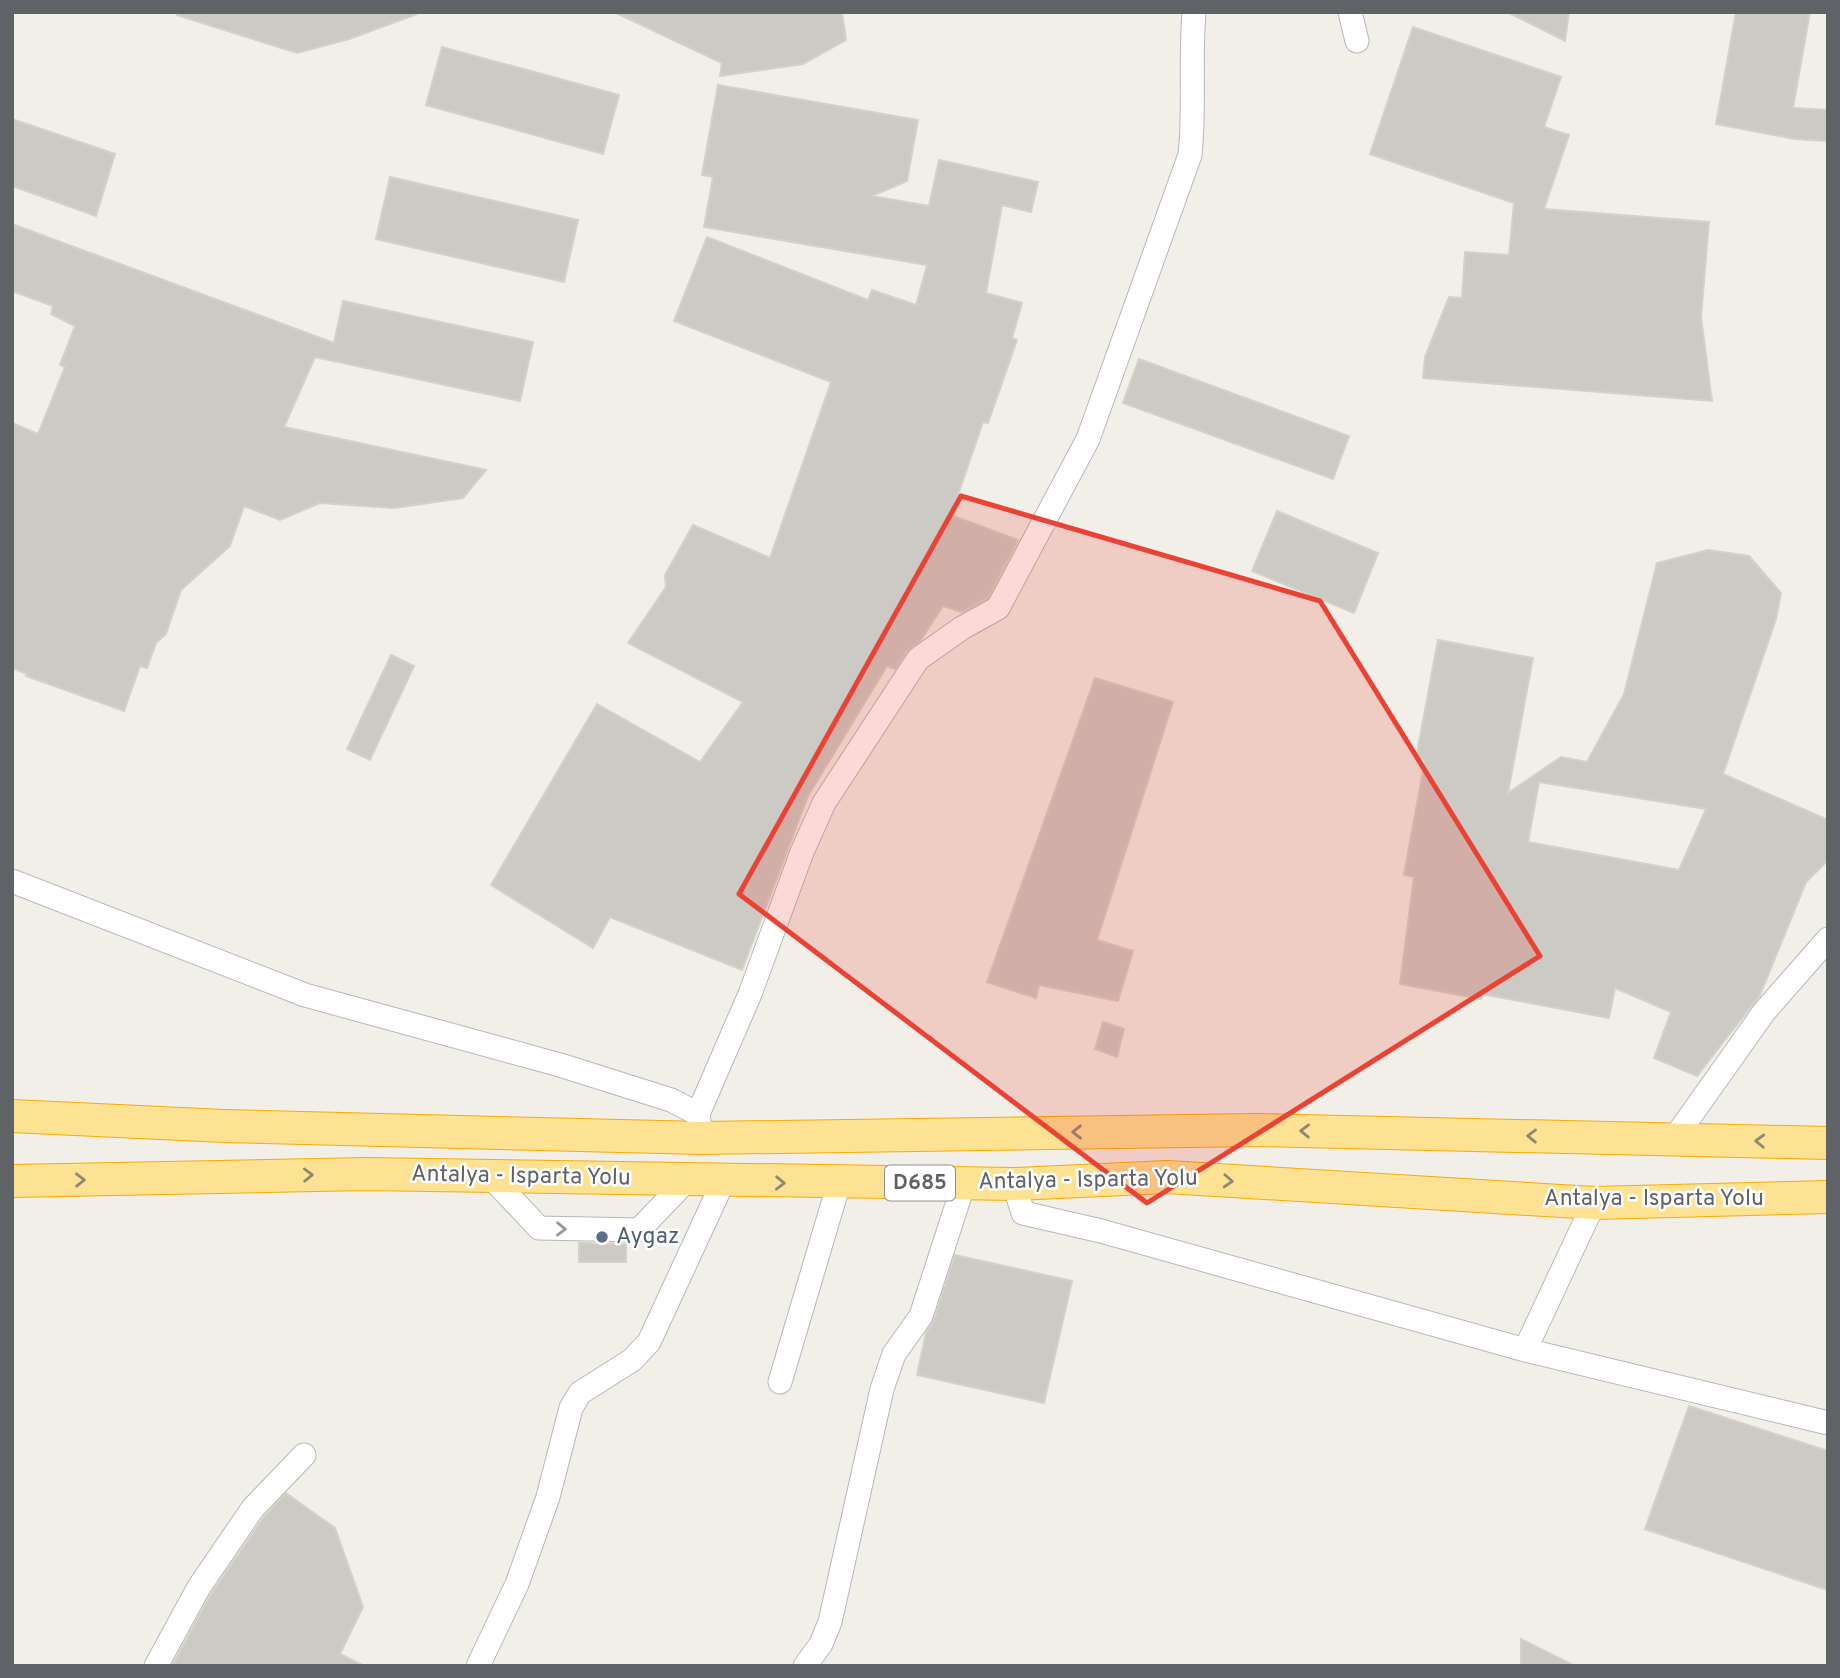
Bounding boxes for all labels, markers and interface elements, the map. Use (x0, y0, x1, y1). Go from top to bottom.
one-way arrow (1299, 1123, 1310, 1138)
one-way arrow (1071, 1125, 1082, 1140)
one-way arrow (1526, 1128, 1537, 1144)
one-way arrow (1754, 1134, 1765, 1149)
street label: Antalya - Isparta Yolu (411, 1161, 631, 1193)
street label: Antalya - Isparta Yolu (978, 1165, 1198, 1197)
road number: D685 (885, 1166, 955, 1200)
one-way arrow (303, 1167, 314, 1183)
one-way arrow (76, 1172, 86, 1188)
one-way arrow (1223, 1173, 1234, 1188)
one-way arrow (775, 1175, 786, 1190)
street label: Antalya - Isparta Yolu (1544, 1185, 1764, 1214)
one-way arrow (556, 1221, 567, 1236)
place label: Aygaz (616, 1223, 679, 1252)
marker: Aygaz (594, 1229, 610, 1245)

